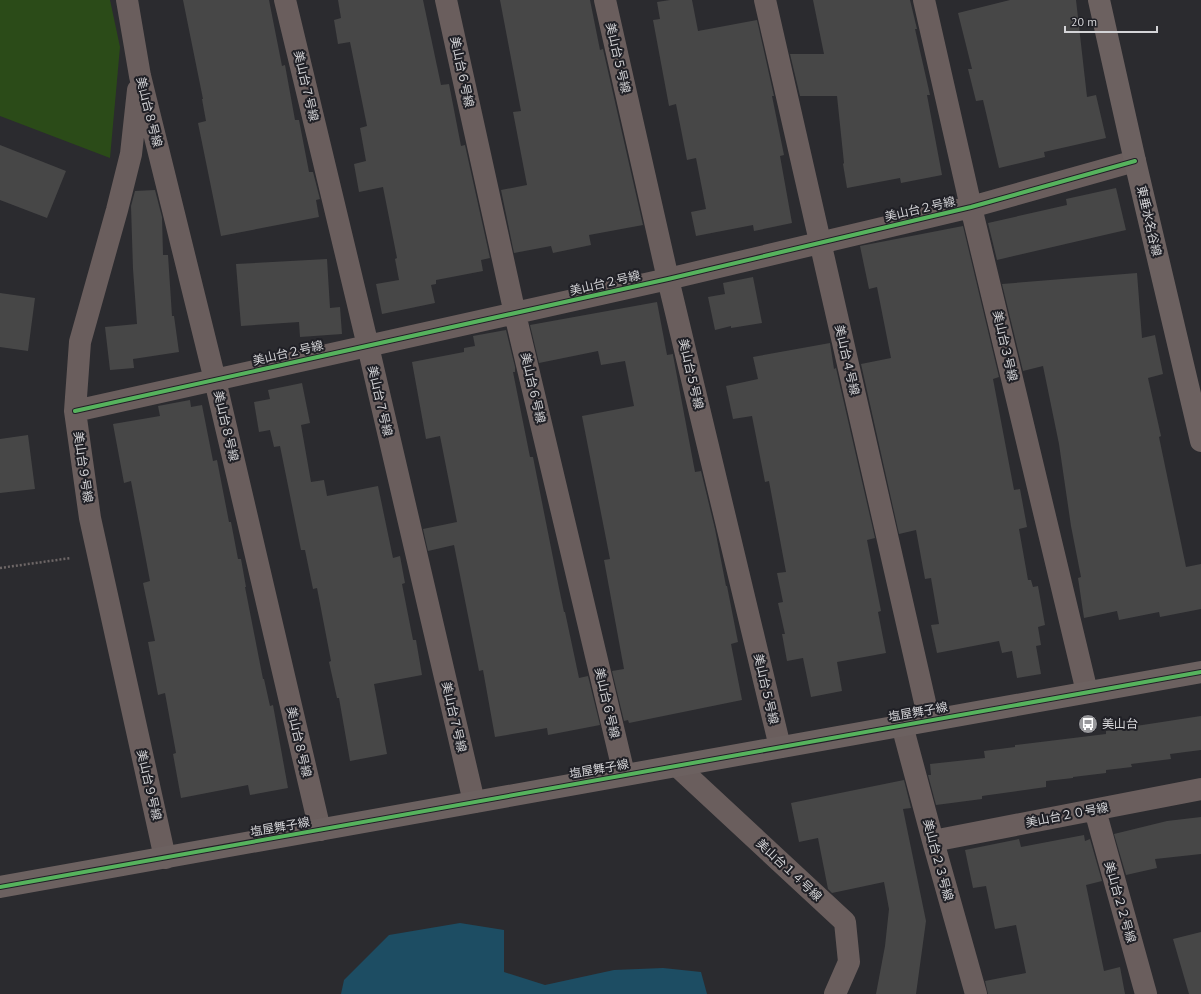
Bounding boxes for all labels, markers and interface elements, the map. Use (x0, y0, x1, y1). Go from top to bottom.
scale bar (1065, 8, 1157, 34)
text: 20 m (1071, 14, 1097, 29)
street label: 美山台５号線 (603, 21, 634, 95)
street label: 美山台６号線 (448, 35, 477, 109)
street label: 美山台７号線 (291, 49, 322, 123)
street label: 美山台８号線 (133, 75, 165, 149)
street label: 東垂水名谷線 (1134, 184, 1165, 258)
street label: 美山台２号線 (883, 193, 957, 224)
street label: 美山台２号線 (568, 267, 642, 298)
street label: 美山台３号線 (990, 309, 1021, 383)
street label: 美山台４号線 (832, 323, 863, 397)
street label: 美山台２号線 (251, 337, 325, 368)
street label: 美山台５号線 (676, 337, 707, 411)
street label: 美山台６号線 (518, 351, 549, 425)
street label: 美山台７号線 (365, 364, 396, 438)
street label: 美山台８号線 (211, 389, 242, 463)
street label: 美山台９号線 (71, 430, 96, 504)
street label: 美山台５号線 (751, 652, 782, 726)
street label: 美山台６号線 (592, 666, 623, 740)
street label: 美山台７号線 (439, 680, 470, 754)
street label: 塩屋舞子線 (887, 699, 949, 724)
street label: 美山台８号線 (284, 705, 315, 779)
bus stop icon: 美山台 (1077, 713, 1099, 735)
place label: 美山台 (1102, 716, 1138, 731)
street label: 美山台９号線 (134, 748, 165, 822)
street label: 塩屋舞子線 (568, 756, 630, 781)
street label: 美山台２０号線 (1024, 799, 1110, 830)
street label: 塩屋舞子線 (249, 814, 311, 839)
street label: 美山台２３号線 (920, 817, 957, 902)
street label: 美山台１４号線 (754, 835, 825, 904)
street label: 美山台２２号線 (1102, 859, 1139, 944)

